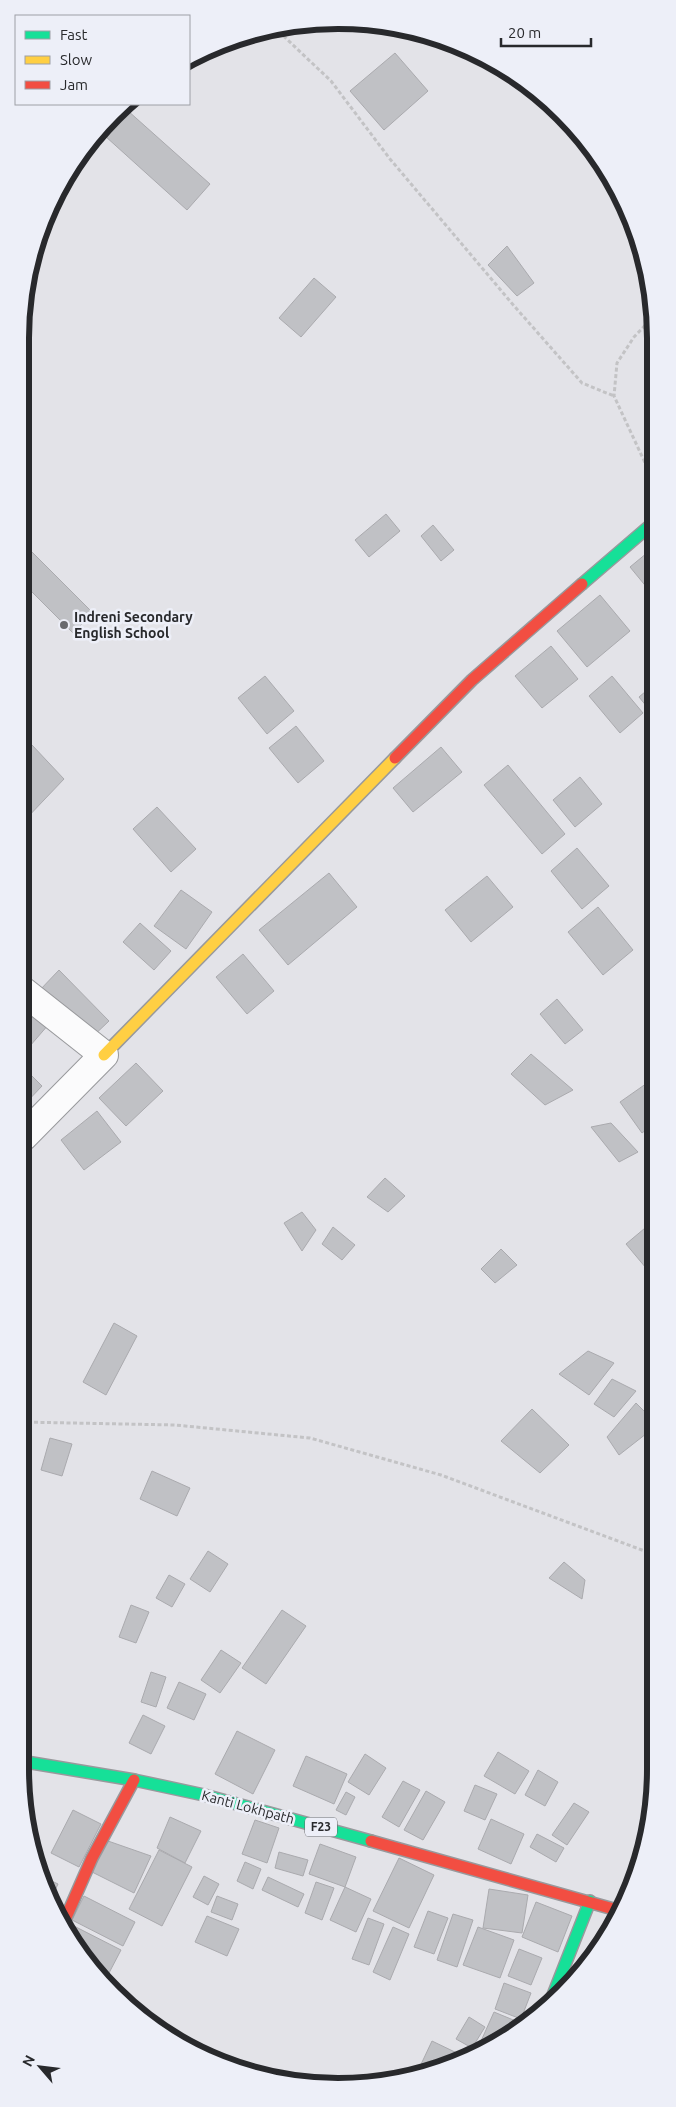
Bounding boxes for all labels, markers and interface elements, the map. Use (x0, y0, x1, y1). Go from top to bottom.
legend (15, 15, 190, 105)
scale bar (501, 15, 591, 47)
text: 20 m (508, 24, 541, 41)
text: Fast (60, 26, 88, 43)
text: Slow (60, 51, 93, 68)
text: Jam (60, 76, 88, 93)
place label: Indreni Secondary English School (74, 609, 193, 641)
marker: Indreni Secondary English School (58, 619, 70, 631)
street label: Kanti Lokhpath (200, 1787, 296, 1827)
road number: F23 (305, 1818, 337, 1836)
north arrow (15, 2042, 65, 2092)
text: N (19, 2053, 38, 2069)

